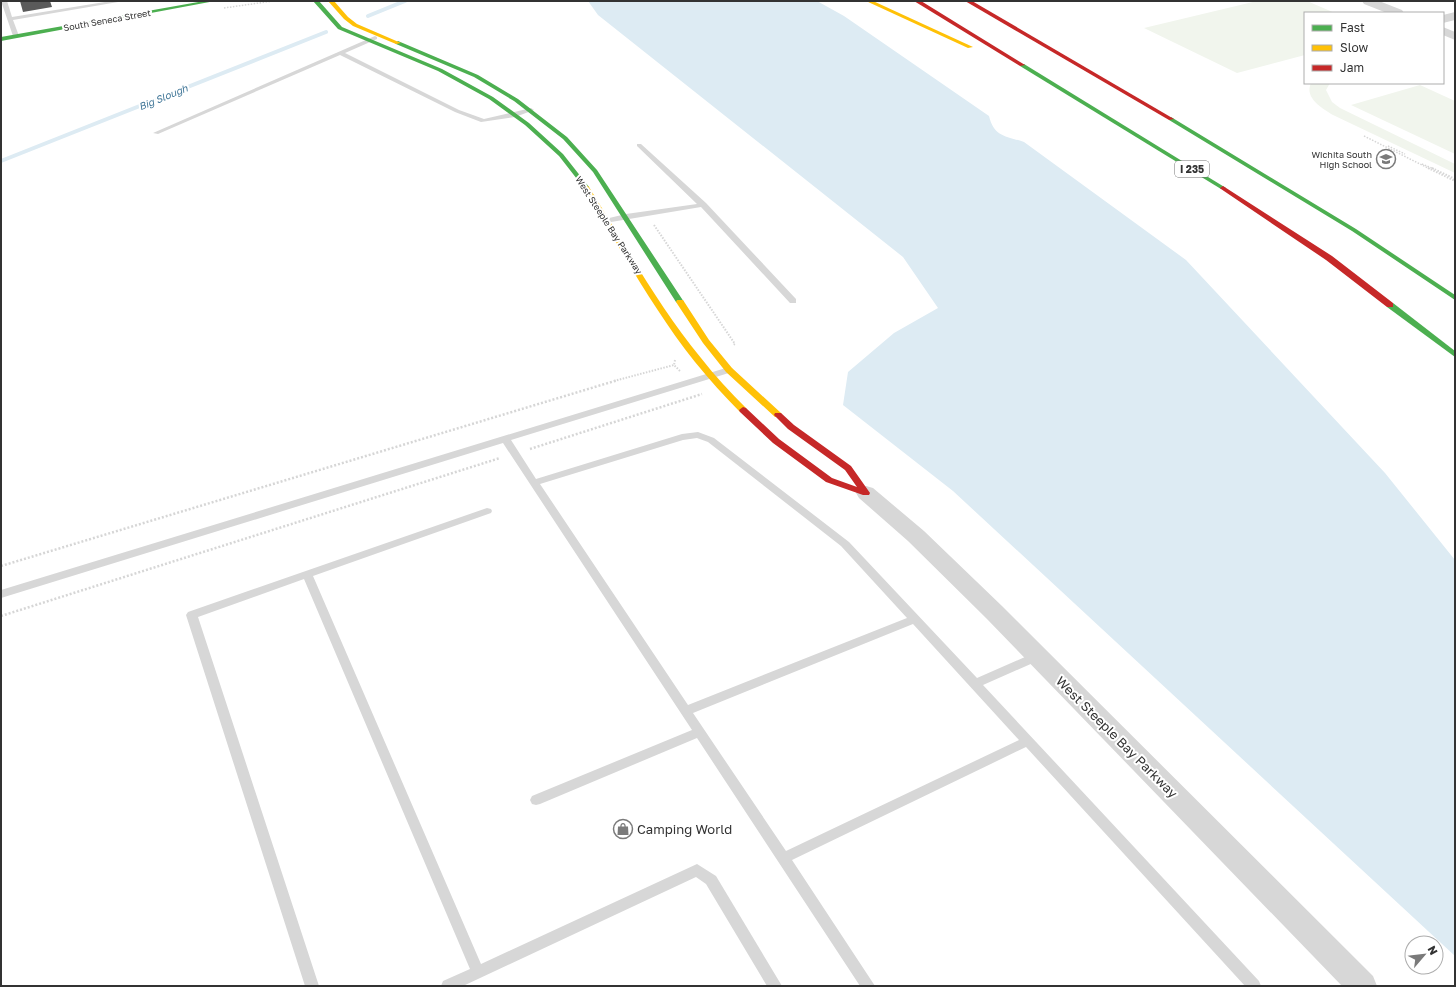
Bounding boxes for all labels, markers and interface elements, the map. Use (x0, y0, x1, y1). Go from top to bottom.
street label: South Seneca Street (62, 7, 152, 33)
legend (1304, 12, 1444, 84)
text: Fast (1340, 20, 1365, 35)
text: Slow (1340, 40, 1368, 55)
text: Jam (1340, 60, 1364, 75)
water label: Big Slough (137, 81, 190, 113)
school or university icon: Wichita South High School (1375, 148, 1397, 170)
place label: Wichita South High School (1311, 149, 1372, 170)
road number: I 235 (1175, 161, 1209, 177)
street label: West Steeple Bay Parkway (573, 174, 645, 276)
street label: West Steeple Bay Parkway (1053, 673, 1182, 802)
shop icon: Camping World (612, 818, 634, 840)
place label: Camping World (637, 821, 732, 837)
north arrow (1404, 935, 1444, 975)
text: N (1426, 943, 1441, 957)

